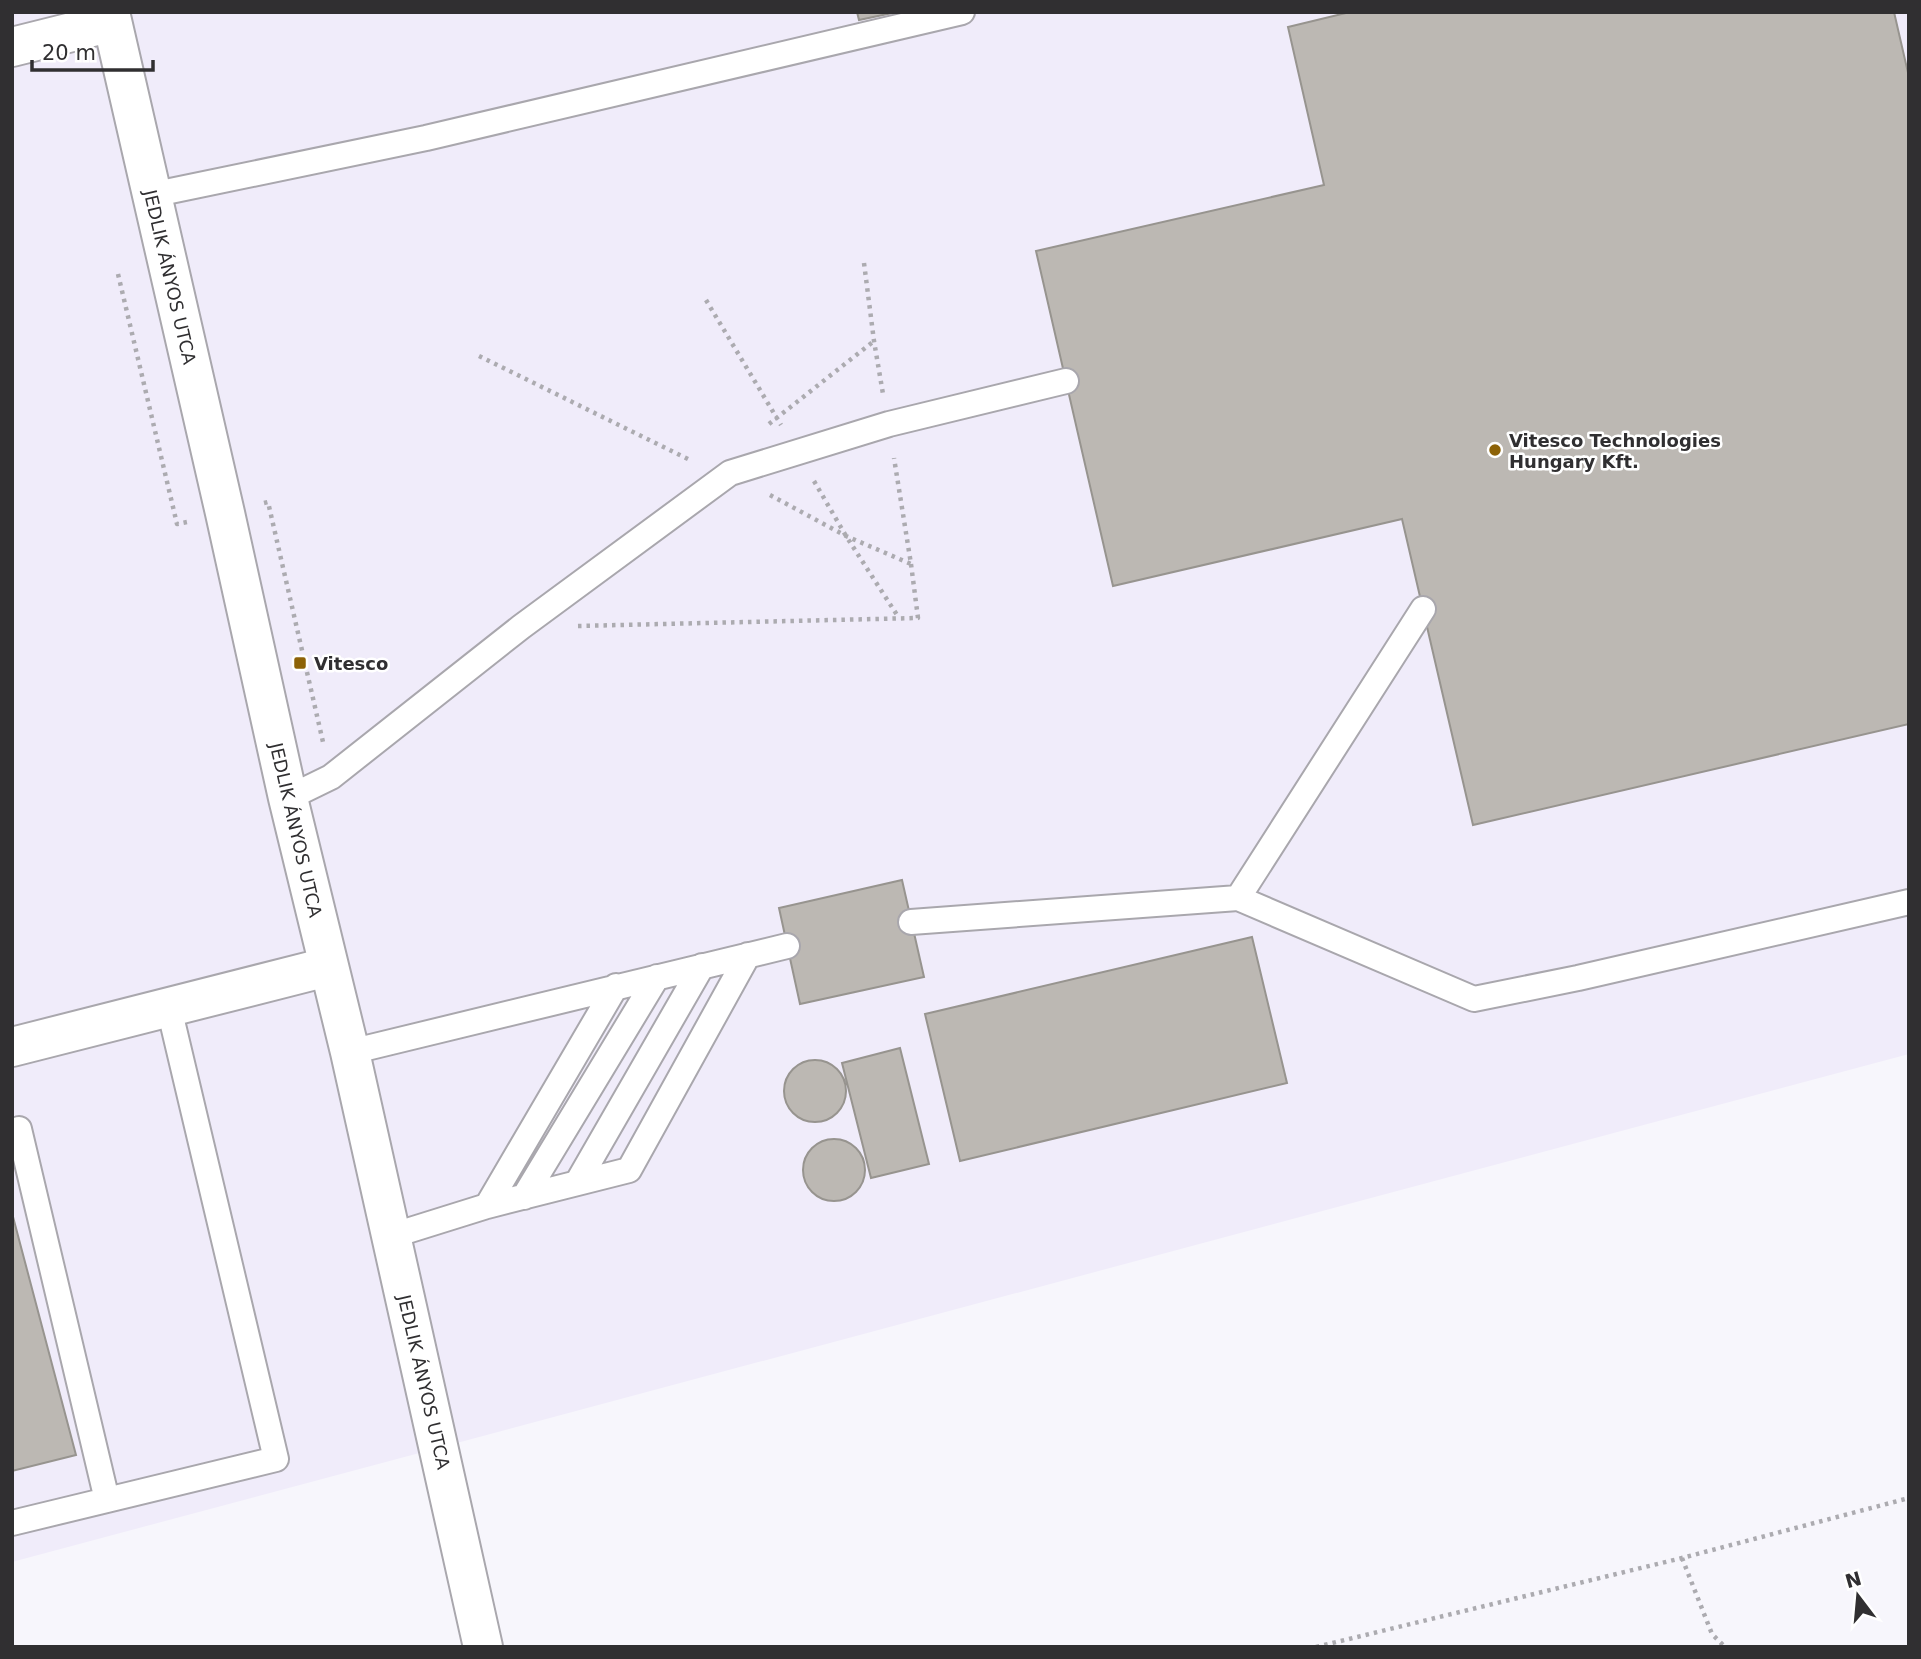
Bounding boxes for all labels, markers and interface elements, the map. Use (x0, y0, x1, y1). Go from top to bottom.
scale bar (32, 28, 152, 72)
text: 20 m (42, 41, 96, 65)
street label: JEDLIK ÁNYOS UTCA (139, 187, 200, 367)
place label: Vitesco Technologies Hungary Kft. (1509, 430, 1721, 472)
marker: Vitesco Technologies Hungary Kft. (1487, 442, 1503, 458)
place label: Vitesco (314, 653, 388, 674)
marker: Vitesco (292, 655, 308, 671)
street label: JEDLIK ÁNYOS UTCA (265, 740, 326, 920)
street label: JEDLIK ÁNYOS UTCA (393, 1292, 454, 1472)
north arrow (1823, 1561, 1893, 1631)
text: N (1843, 1567, 1864, 1592)

